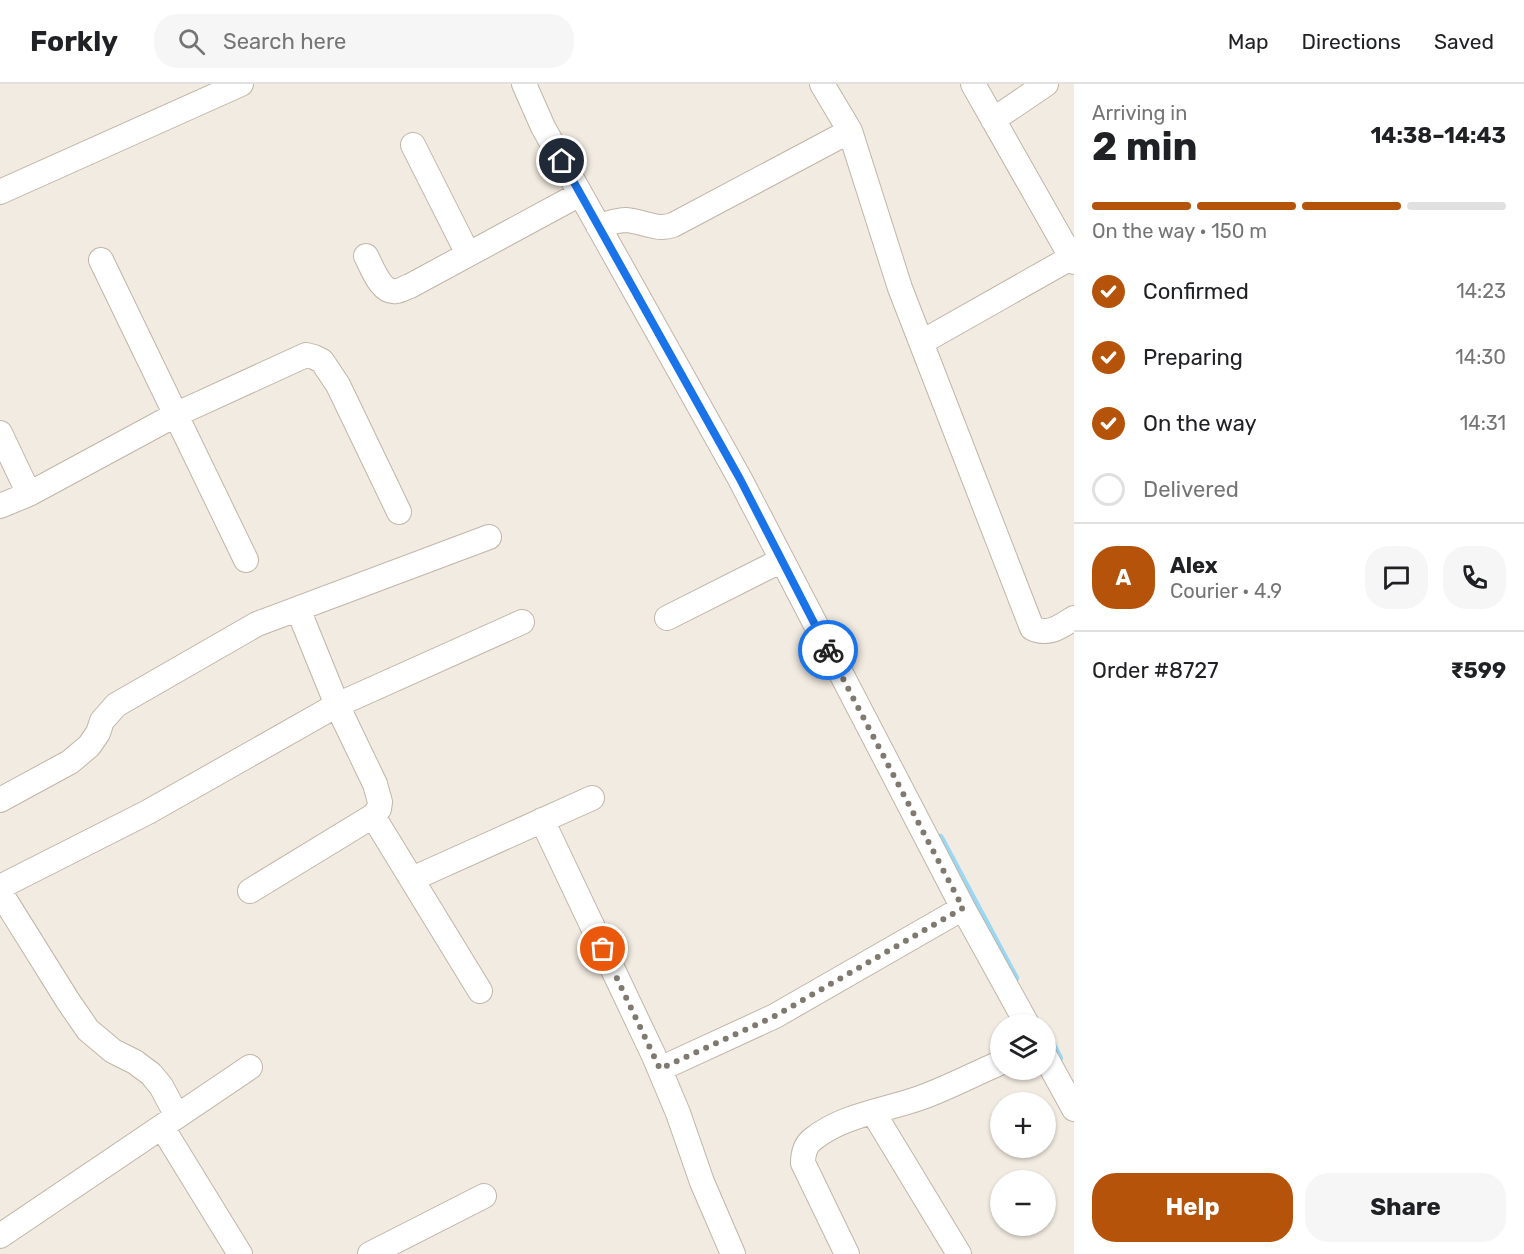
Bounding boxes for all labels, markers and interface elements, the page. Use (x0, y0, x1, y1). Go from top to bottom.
search box (154, 14, 574, 68)
text: Forkly (30, 25, 118, 58)
icon: search (175, 25, 208, 58)
text: Search here (223, 28, 346, 55)
text: Map (1228, 29, 1269, 54)
text: Directions (1302, 29, 1401, 54)
text: Saved (1434, 29, 1494, 54)
text: Arriving in (1092, 101, 1187, 125)
text: 14:38–14:43 (1370, 122, 1506, 149)
text: 2 min (1092, 124, 1198, 170)
pin (536, 135, 587, 186)
icon: home (545, 144, 578, 177)
text: On the way · 150 m (1092, 219, 1267, 243)
icon: check (1092, 275, 1125, 308)
text: Confirmed (1143, 278, 1249, 305)
text: 14:23 (1456, 279, 1506, 303)
icon: check (1092, 341, 1125, 374)
text: Preparing (1143, 344, 1243, 371)
text: 14:30 (1455, 345, 1506, 369)
icon: check (1092, 407, 1125, 440)
text: On the way (1143, 410, 1257, 437)
text: 14:31 (1460, 411, 1506, 435)
text: Delivered (1143, 476, 1239, 503)
button: chat (1365, 546, 1428, 609)
button: phone (1443, 546, 1506, 609)
text: Alex (1170, 552, 1218, 579)
text: A (1116, 564, 1131, 591)
text: Courier · 4.9 (1170, 579, 1282, 603)
courier (798, 620, 858, 680)
icon: bike (812, 634, 845, 667)
text: Order #8727 (1092, 657, 1219, 684)
text: ₹599 (1450, 657, 1506, 684)
pin (577, 923, 628, 974)
icon: bag (586, 932, 619, 965)
map controls (990, 1014, 1056, 1236)
button: layers (990, 1014, 1056, 1080)
button: + (990, 1092, 1056, 1158)
button: − (990, 1170, 1056, 1236)
button: Help (1092, 1173, 1293, 1242)
button: Share (1305, 1173, 1506, 1242)

